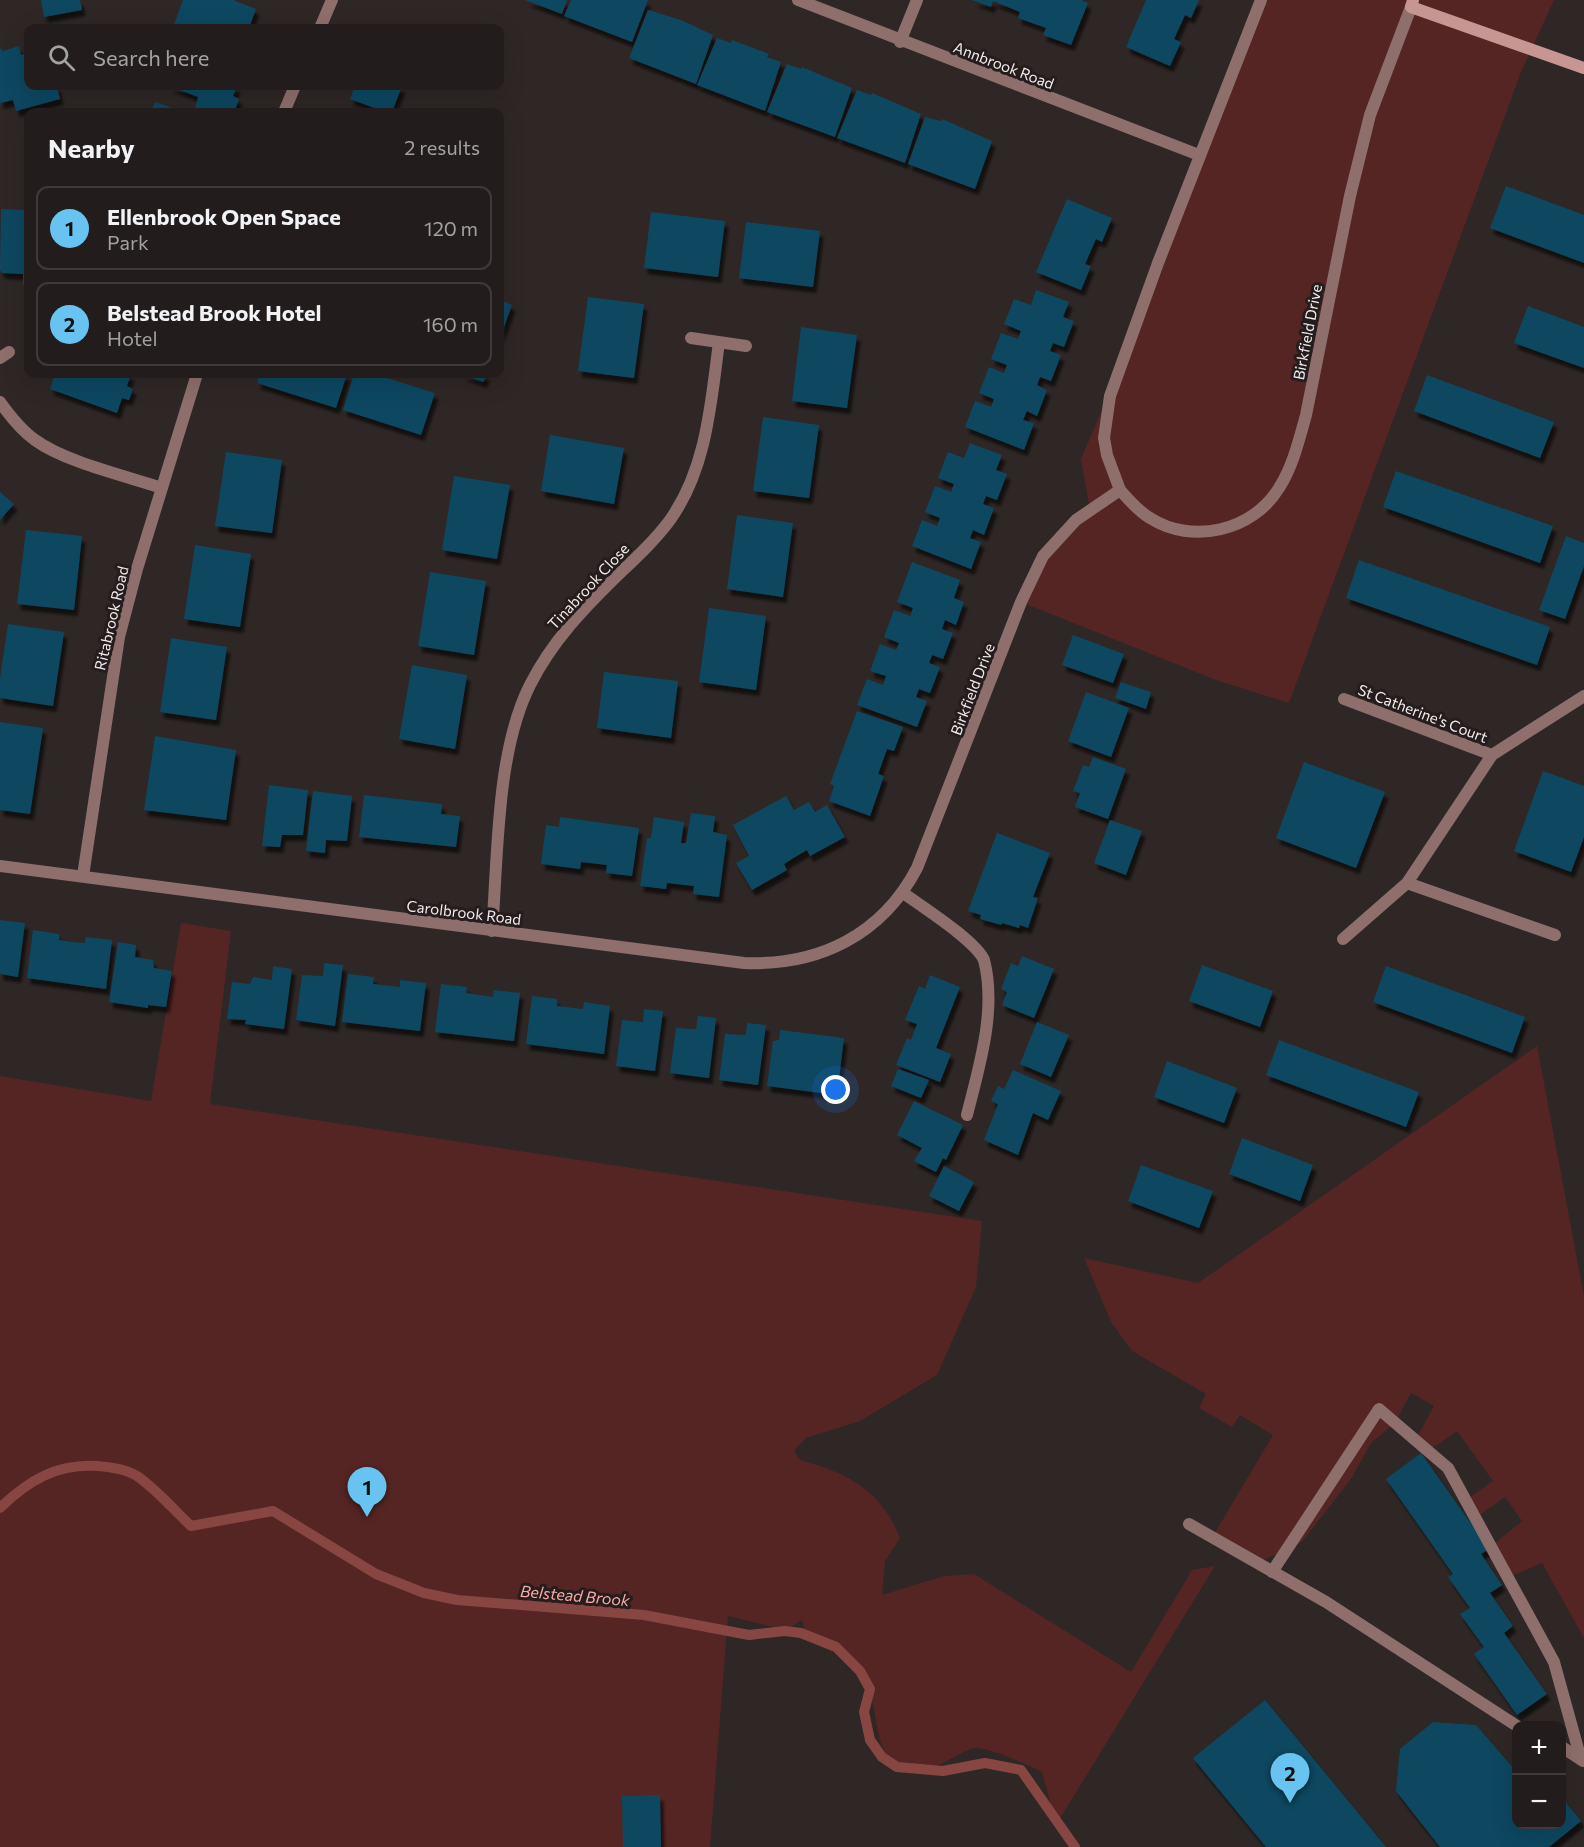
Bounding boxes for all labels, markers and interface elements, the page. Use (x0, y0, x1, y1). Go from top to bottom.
search box (24, 24, 504, 90)
street label: Annbrook Road (951, 38, 1057, 92)
icon: search (45, 41, 78, 74)
text: Search here (93, 44, 209, 71)
text: Nearby (48, 132, 135, 163)
text: 2 results (404, 135, 480, 159)
text: Ellenbrook Open Space (107, 203, 341, 230)
text: 1 (65, 216, 74, 240)
text: 120 m (424, 216, 478, 240)
text: Park (107, 230, 149, 254)
street label: Birkfield Drive (1289, 283, 1325, 381)
text: Belstead Brook Hotel (107, 299, 322, 326)
text: 2 (64, 312, 75, 336)
text: 160 m (423, 312, 478, 336)
text: Hotel (107, 326, 157, 350)
street label: Tinabrook Close (544, 539, 633, 633)
street label: Ritabrook Road (90, 564, 132, 672)
street label: Birkfield Drive (946, 640, 998, 737)
street label: St Catherine's Court (1356, 680, 1490, 746)
street label: Carolbrook Road (406, 896, 522, 928)
your location (821, 1075, 850, 1104)
pin: 1 (348, 1468, 386, 1517)
water label: Belstead Brook (519, 1581, 631, 1609)
map controls (1512, 1721, 1566, 1829)
button: + (1512, 1721, 1566, 1775)
pin: 2 (1270, 1754, 1310, 1803)
button: − (1512, 1775, 1566, 1829)

